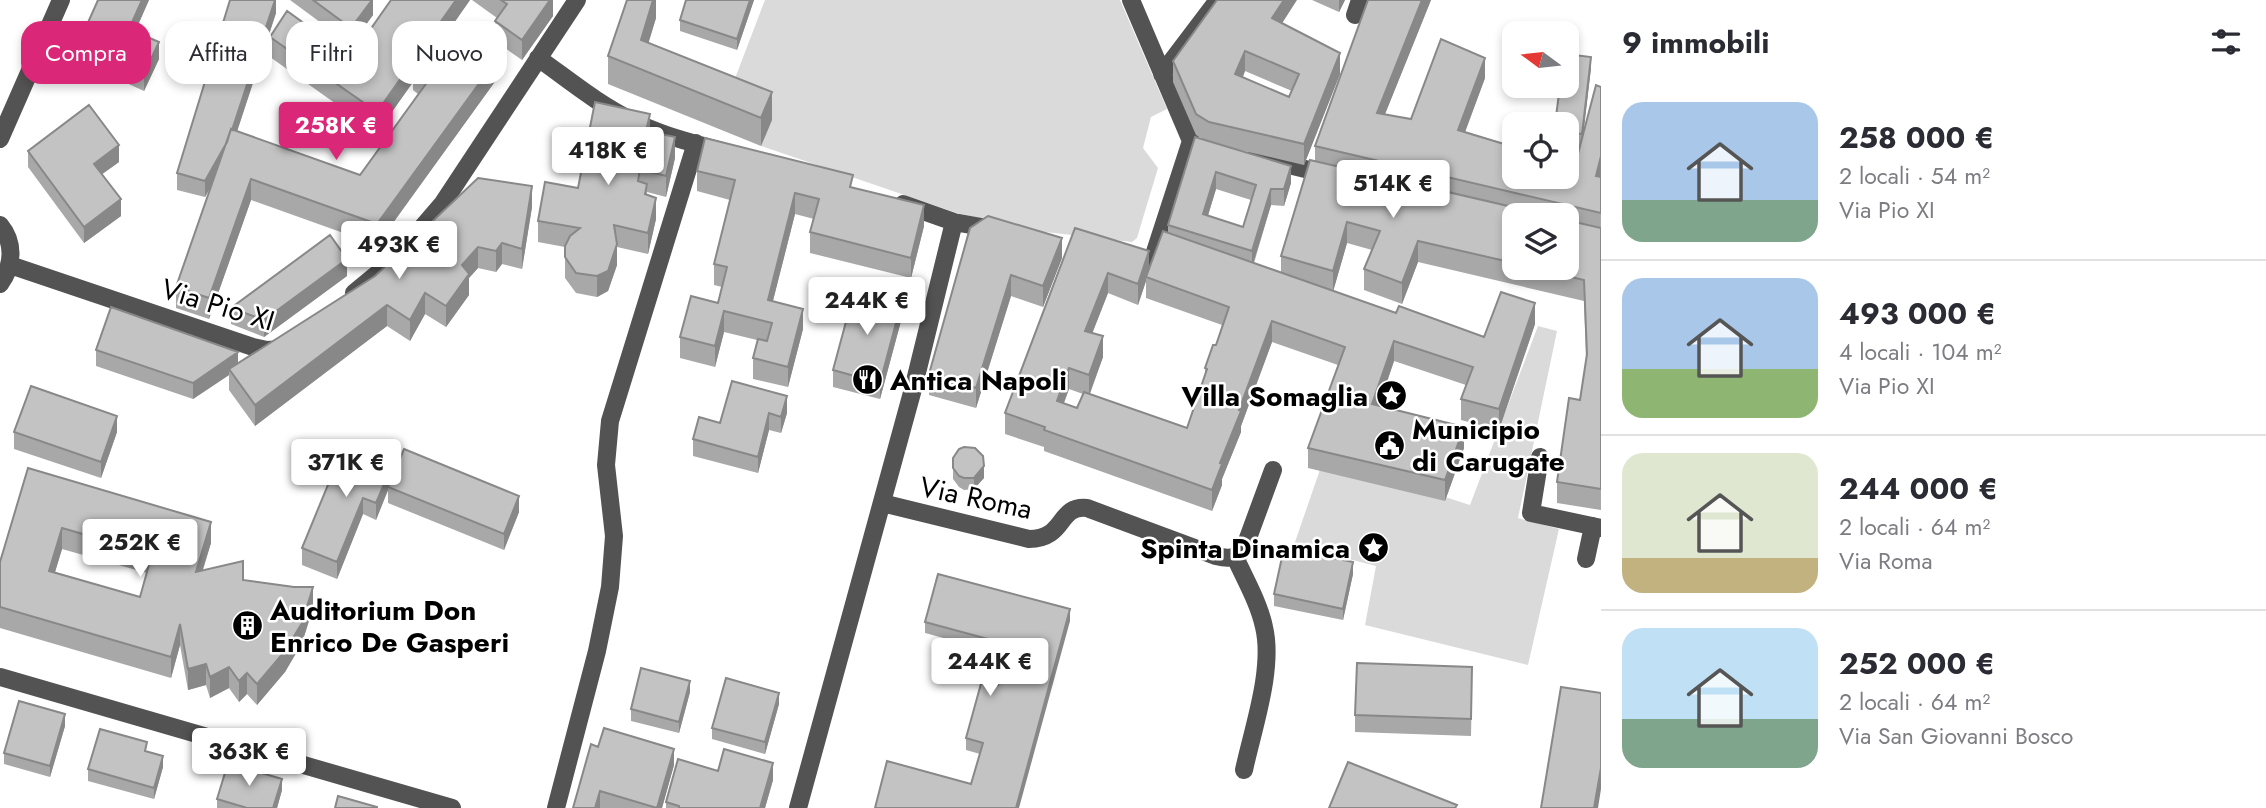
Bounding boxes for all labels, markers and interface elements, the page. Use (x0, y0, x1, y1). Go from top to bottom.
chip: Compra (21, 21, 151, 84)
chip: Affitta (165, 21, 272, 84)
chip: Filtri (286, 21, 378, 84)
chip: Nuovo (392, 21, 507, 84)
north arrow (1502, 21, 1578, 98)
map controls (1502, 21, 1579, 280)
text: 9 immobili (1622, 21, 1769, 64)
icon: filters (2207, 23, 2245, 61)
pin: 258K € (279, 102, 393, 162)
text: 258K € (295, 108, 377, 142)
button: locate (1502, 112, 1579, 189)
text: 258 000 € (1839, 116, 1994, 159)
pin: 418K € (551, 128, 665, 187)
icon: home (1678, 130, 1762, 214)
text: 418K € (568, 133, 648, 167)
text: 2 locali · 54 m² (1839, 159, 1990, 193)
pin: 514K € (1336, 160, 1450, 220)
text: 514K € (1353, 166, 1433, 200)
text: Via Pio XI (1839, 193, 1935, 227)
button: layers (1502, 203, 1579, 280)
pin: 493K € (342, 222, 456, 281)
text: 493K € (357, 227, 441, 261)
street label: Via Pio XI (156, 268, 280, 342)
pin: 244K € (810, 278, 924, 337)
text: 244K € (824, 283, 910, 317)
text: 493 000 € (1839, 292, 1996, 335)
icon: home (1678, 306, 1762, 390)
text: 4 locali · 104 m² (1839, 335, 2002, 369)
place label: Antica Napoli (889, 360, 1067, 401)
restaurant icon: Antica Napoli (850, 363, 884, 397)
text: Via Pio XI (1839, 369, 1935, 403)
place label: Villa Somaglia (1181, 376, 1368, 417)
place icon: Villa Somaglia (1374, 379, 1408, 413)
place label: Municipio di Carugate (1412, 409, 1565, 482)
public building icon: Municipio di Carugate (1372, 428, 1406, 462)
pin: 371K € (289, 440, 403, 499)
text: 371K € (307, 445, 385, 479)
street label: Via Roma (916, 466, 1036, 530)
text: 244 000 € (1839, 467, 1998, 510)
icon: home (1678, 481, 1762, 565)
text: 2 locali · 64 m² (1839, 510, 1990, 544)
pin: 252K € (83, 520, 197, 579)
text: 252K € (98, 525, 182, 559)
place label: Spinta Dinamica (1140, 528, 1350, 569)
place icon: Spinta Dinamica (1356, 531, 1390, 565)
text: Via Roma (1839, 544, 1933, 578)
place label: Auditorium Don Enrico De Gasperi (269, 590, 509, 663)
building icon: Auditorium Don Enrico De Gasperi (230, 609, 264, 643)
pin: 244K € (933, 638, 1047, 698)
text: 252 000 € (1839, 642, 1995, 685)
text: 244K € (947, 644, 1033, 678)
icon: home (1678, 656, 1762, 740)
text: 2 locali · 64 m² (1839, 685, 1990, 719)
text: Via San Giovanni Bosco (1839, 719, 2073, 753)
pin: 363K € (192, 728, 306, 788)
text: 363K € (208, 734, 290, 768)

